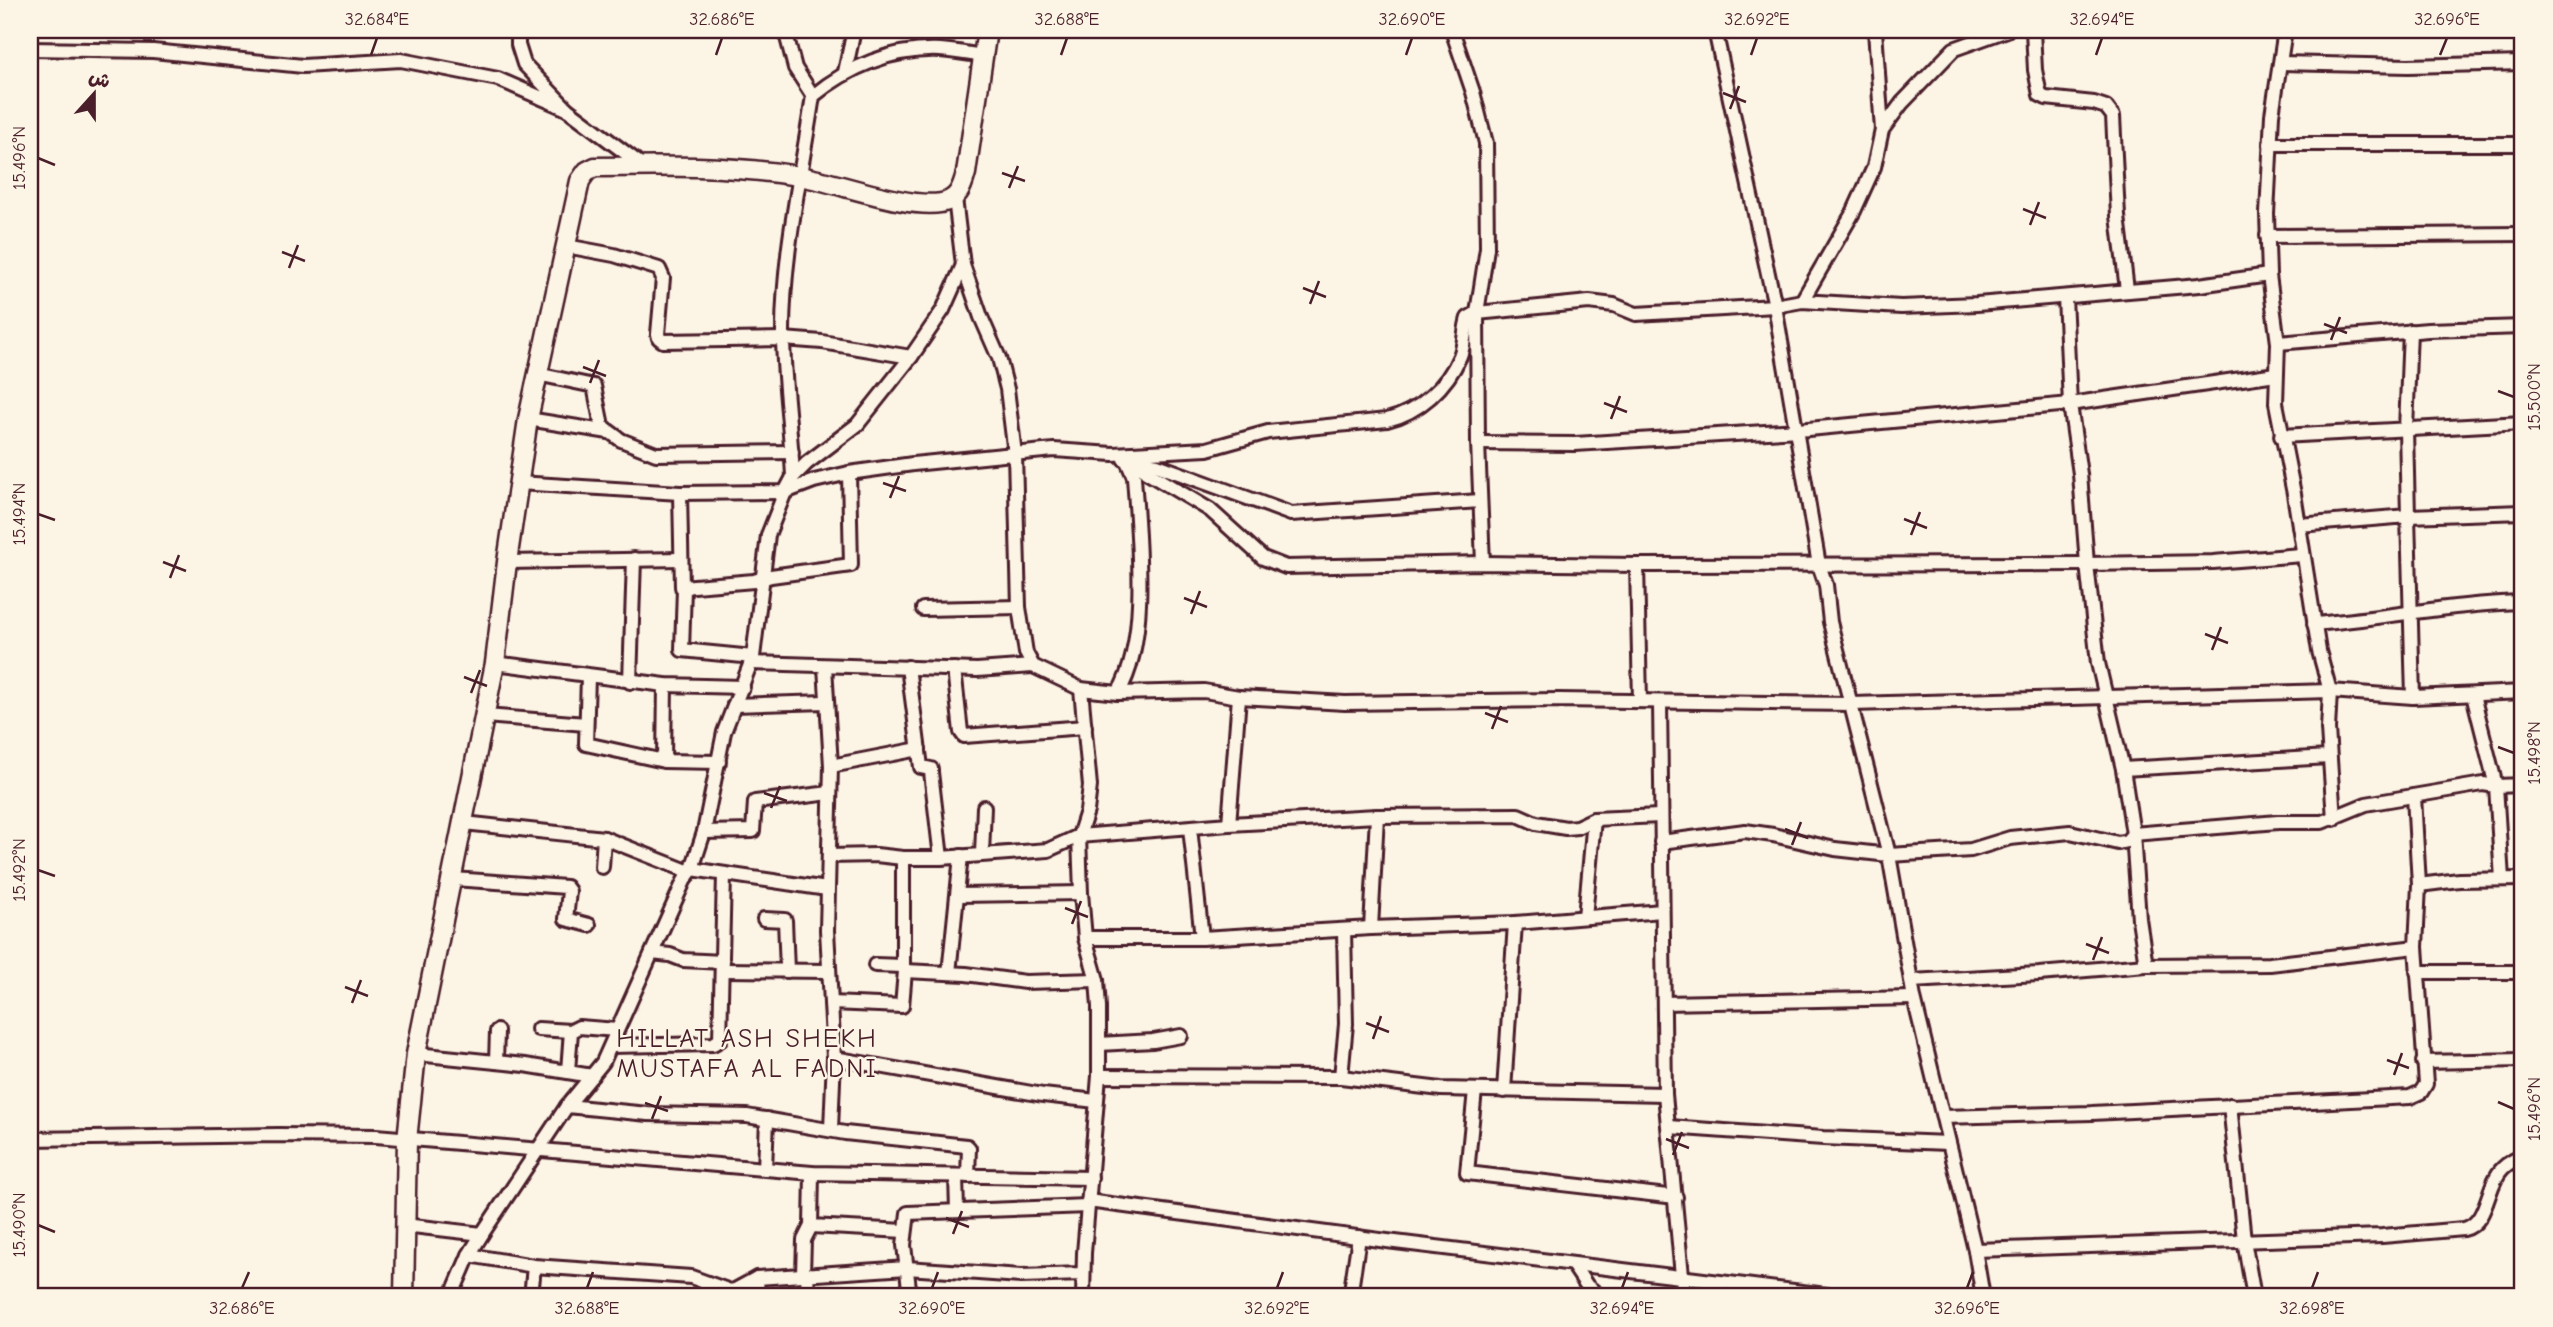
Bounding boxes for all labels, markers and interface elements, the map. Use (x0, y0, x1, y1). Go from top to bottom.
text: 32.684°E (345, 9, 409, 30)
text: 32.686°E (689, 9, 755, 30)
text: 32.688°E (1035, 9, 1100, 30)
text: 32.690°E (1379, 9, 1446, 30)
text: 32.692°E (1724, 9, 1790, 30)
text: 32.694°E (2070, 9, 2134, 30)
text: 32.696°E (2414, 9, 2480, 30)
north arrow (60, 60, 130, 130)
text: ش (86, 65, 114, 93)
text: 15.496°N (9, 126, 30, 190)
text: 15.500°N (2524, 363, 2545, 431)
text: 15.494°N (9, 483, 30, 545)
text: 15.498°N (2524, 721, 2545, 785)
text: 15.492°N (9, 838, 30, 902)
district label: HILLAT ASH SHEKH MUSTAFA AL FADNI (616, 1024, 878, 1084)
text: 15.496°N (2524, 1077, 2545, 1141)
text: 15.490°N (9, 1192, 30, 1258)
text: 32.686°E (209, 1298, 275, 1319)
text: 32.688°E (555, 1298, 620, 1319)
text: 32.690°E (899, 1298, 966, 1319)
text: 32.692°E (1244, 1298, 1310, 1319)
text: 32.694°E (1590, 1298, 1654, 1319)
text: 32.696°E (1934, 1298, 2000, 1319)
text: 32.698°E (2279, 1298, 2345, 1319)

